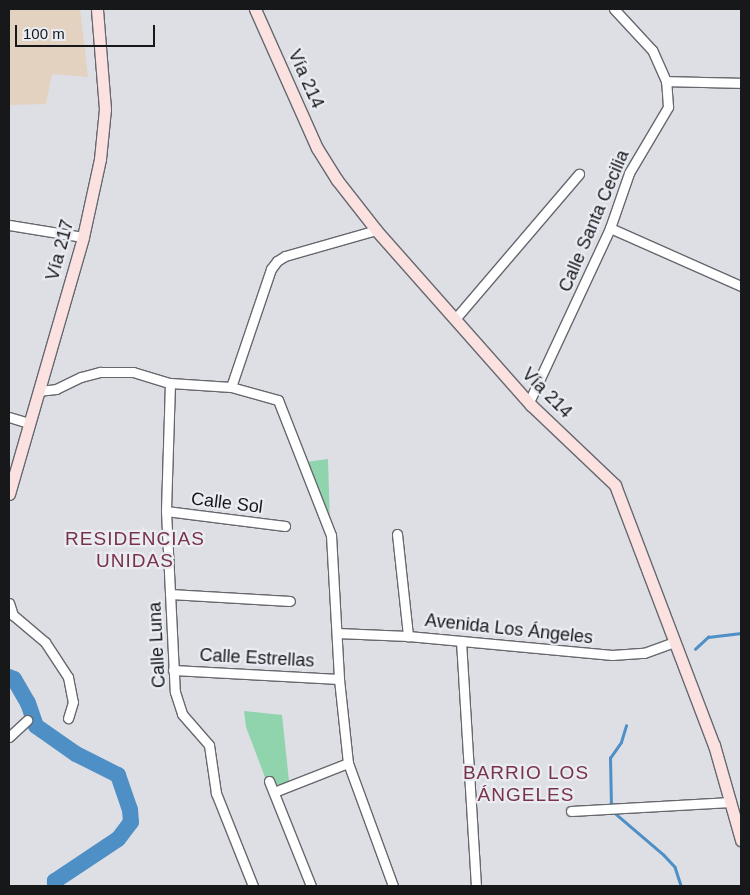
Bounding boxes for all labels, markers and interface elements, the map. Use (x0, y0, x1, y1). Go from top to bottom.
scale bar (18, 15, 158, 47)
text: 100 m (23, 25, 65, 42)
street label: Vía 214 (284, 46, 328, 112)
street label: Calle Santa Cecilia (554, 147, 634, 295)
street label: Vía 217 (42, 217, 78, 283)
street label: Vía 214 (517, 363, 577, 423)
street label: Calle Sol (190, 488, 264, 518)
district label: RESIDENCIAS UNIDAS (64, 528, 206, 572)
street label: Calle Luna (144, 601, 170, 689)
street label: Avenida Los Ángeles (424, 609, 594, 649)
street label: Calle Estrellas (199, 644, 315, 672)
district label: BARRIO LOS ÁNGELES (462, 762, 590, 806)

